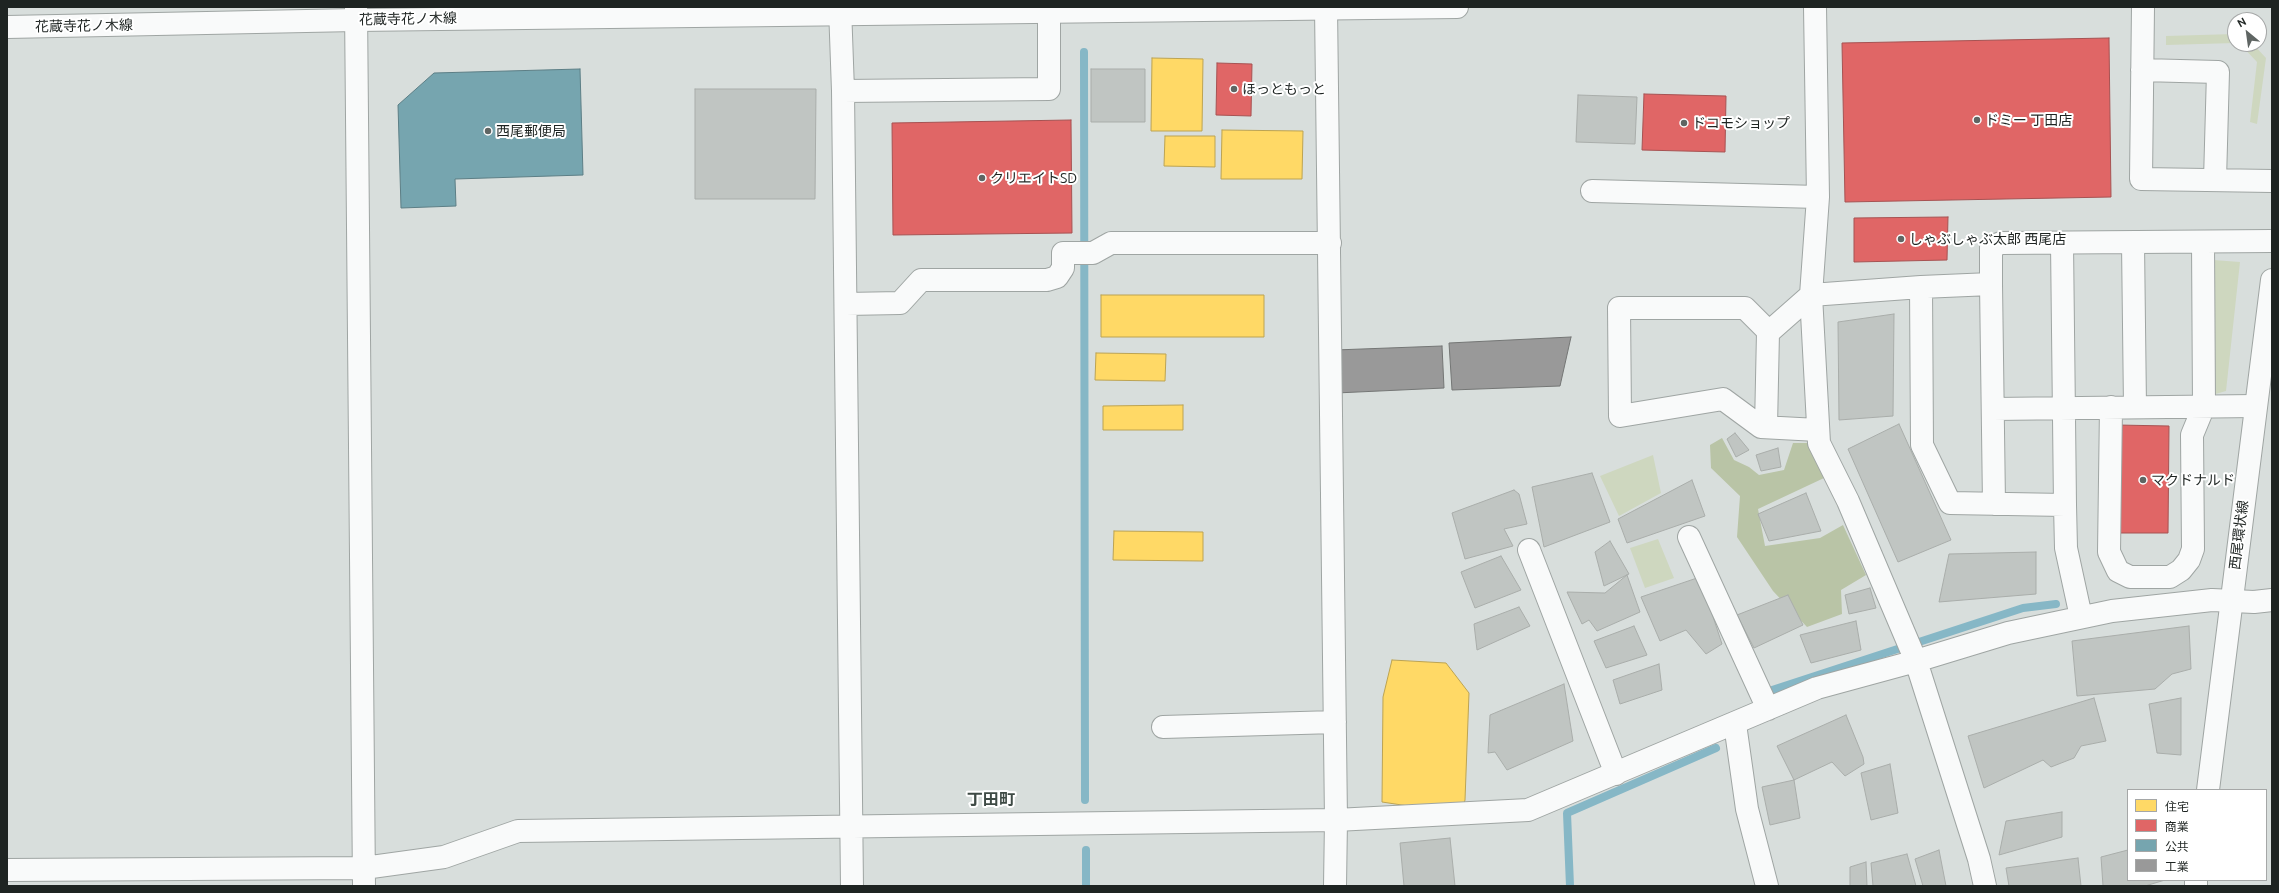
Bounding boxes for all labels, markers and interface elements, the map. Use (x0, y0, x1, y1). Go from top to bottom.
street label: 花蔵寺花ノ木線 (359, 10, 457, 28)
north arrow (2227, 12, 2267, 52)
text: N (2235, 15, 2248, 30)
street label: 花蔵寺花ノ木線 (35, 17, 133, 35)
place label: ほっともっと (1242, 81, 1326, 97)
marker: ほっともっと (1229, 84, 1239, 94)
place label: ドミー 丁田店 (1985, 112, 2072, 128)
place label: ドコモショップ (1692, 115, 1790, 131)
marker: ドミー 丁田店 (1972, 115, 1982, 125)
marker: ドコモショップ (1679, 118, 1689, 128)
place label: 西尾郵便局 (496, 123, 566, 139)
marker: 西尾郵便局 (483, 126, 493, 136)
place label: クリエイトSD (990, 170, 1077, 186)
marker: クリエイトSD (977, 173, 987, 183)
place label: しゃぶしゃぶ太郎 西尾店 (1909, 231, 2066, 247)
marker: しゃぶしゃぶ太郎 西尾店 (1896, 234, 1906, 244)
place label: マクドナルド (2151, 472, 2235, 488)
marker: マクドナルド (2138, 475, 2148, 485)
street label: 西尾環状線 (2226, 499, 2252, 571)
legend (2127, 789, 2267, 881)
district label: 丁田町 (967, 790, 1015, 810)
text: 住宅 (2165, 800, 2189, 813)
text: 商業 (2165, 820, 2189, 833)
text: 公共 (2165, 840, 2189, 853)
text: 工業 (2165, 860, 2189, 873)

